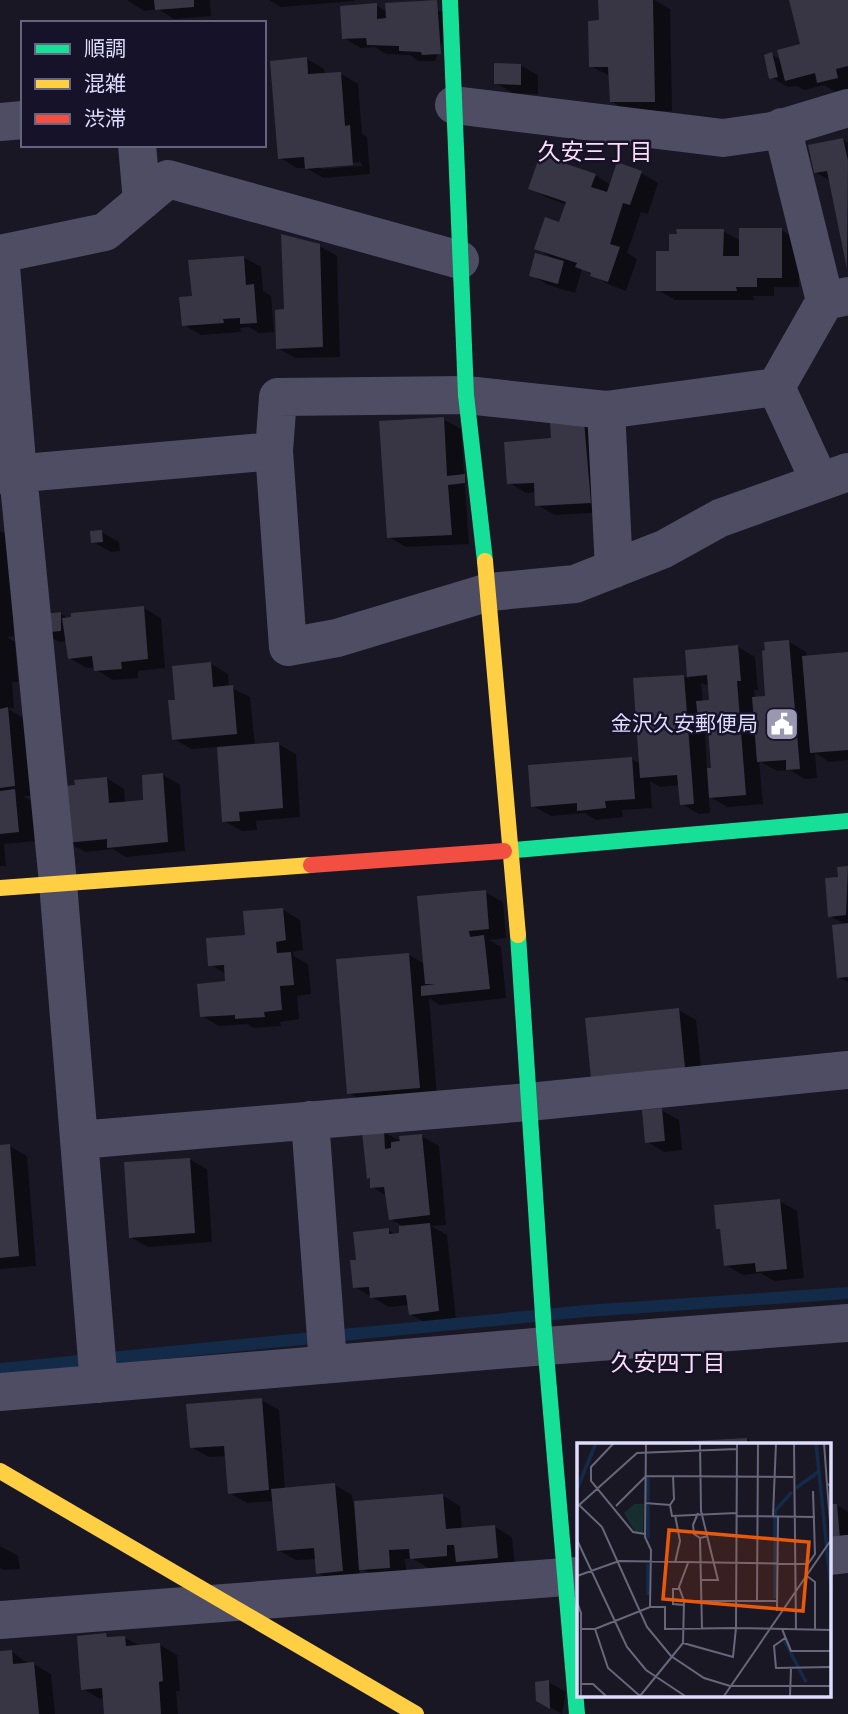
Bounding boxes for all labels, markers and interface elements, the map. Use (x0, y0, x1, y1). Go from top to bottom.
legend (21, 21, 266, 147)
text: 順調 (84, 35, 126, 63)
text: 混雑 (84, 70, 126, 98)
text: 渋滞 (84, 105, 126, 133)
district label: 久安三丁目 (538, 137, 653, 167)
public building icon: 金沢久安郵便局 (763, 705, 801, 743)
place label: 金沢久安郵便局 (611, 710, 758, 738)
district label: 久安四丁目 (611, 1348, 726, 1378)
inset map (577, 1443, 830, 1696)

